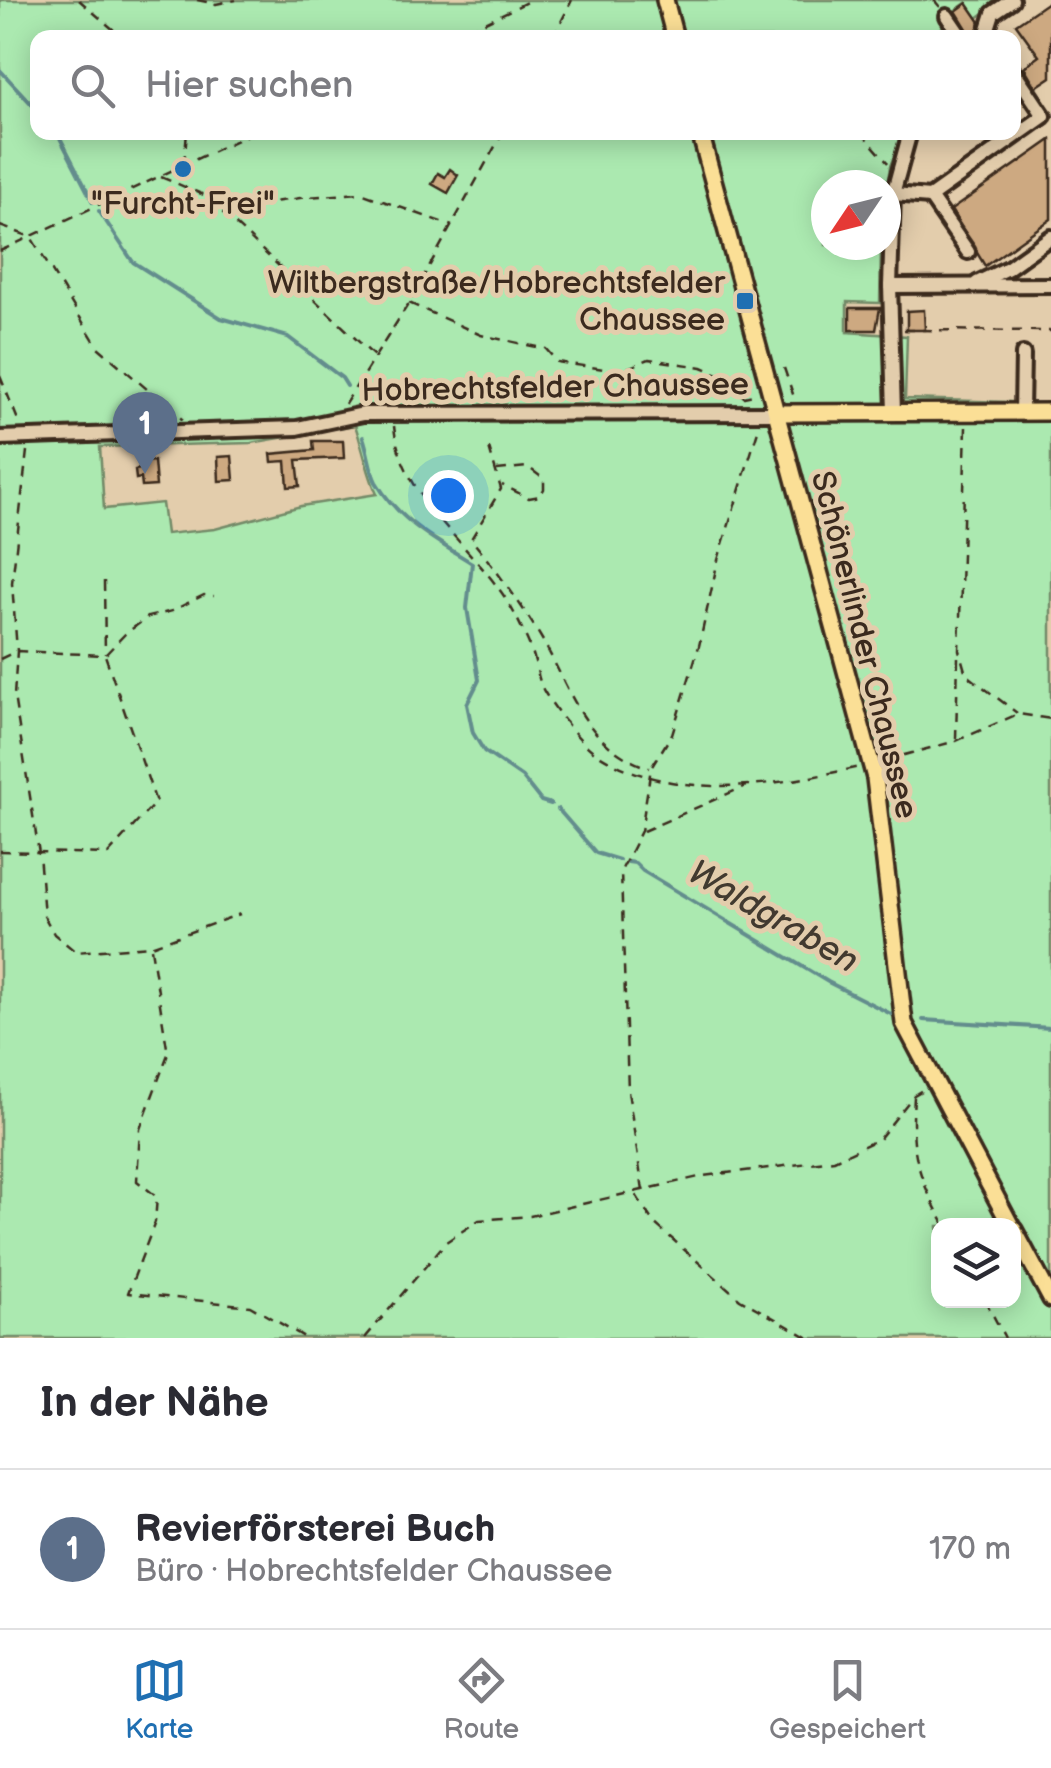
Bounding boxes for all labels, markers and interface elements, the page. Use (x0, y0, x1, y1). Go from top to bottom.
search box (30, 30, 1021, 140)
icon: search (65, 58, 120, 113)
text: Hier suchen (145, 63, 353, 108)
marker: "Furcht-Frei" (172, 158, 194, 180)
north arrow (811, 170, 901, 260)
place label: "Furcht-Frei" (91, 185, 275, 224)
place label: Wiltbergstraße/Hobrechtsfelder Chaussee (268, 264, 725, 340)
marker: Wiltbergstraße/Hobrechtsfelder Chaussee (734, 290, 756, 312)
street label: Hobrechtsfelder Chaussee (361, 365, 749, 411)
pin: 1 (112, 392, 178, 474)
street label: Schönerlinder Chaussee (802, 467, 926, 823)
your location (423, 470, 474, 521)
water label: Waldgraben (680, 851, 866, 983)
map controls (931, 1218, 1021, 1308)
button: layers (931, 1218, 1021, 1308)
text: In der Nähe (40, 1378, 269, 1429)
text: Revierförsterei Buch (135, 1507, 495, 1552)
text: 1 (66, 1530, 79, 1569)
text: 170 m (929, 1530, 1011, 1569)
text: Büro · Hobrechtsfelder Chaussee (135, 1552, 613, 1591)
tab: Karte (125, 1653, 193, 1746)
tab: Route (444, 1653, 519, 1746)
tab: Gespeichert (769, 1653, 926, 1746)

